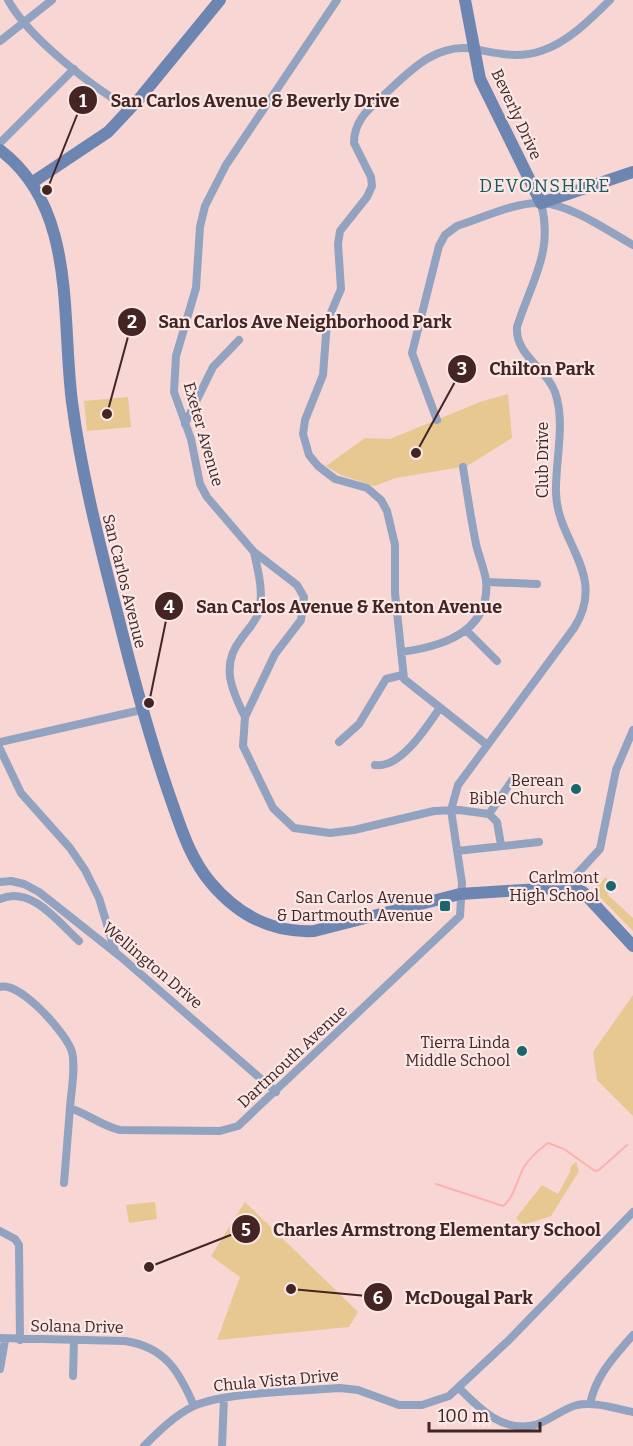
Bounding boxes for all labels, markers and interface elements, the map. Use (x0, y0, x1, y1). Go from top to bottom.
street label: Beverly Drive (487, 66, 546, 163)
callout: San Carlos Avenue & Beverly Drive (68, 82, 411, 118)
text: 1 (79, 90, 87, 112)
text: San Carlos Avenue & Beverly Drive (111, 90, 400, 112)
district label: DEVONSHIRE (479, 175, 611, 197)
callout: San Carlos Ave Neighborhood Park (117, 304, 464, 340)
text: 2 (127, 311, 137, 333)
text: San Carlos Ave Neighborhood Park (158, 311, 452, 333)
callout: Chilton Park (447, 351, 606, 387)
text: 3 (457, 358, 467, 380)
text: Chilton Park (489, 358, 595, 380)
street label: Exeter Avenue (180, 380, 227, 488)
street label: Club Drive (533, 422, 552, 498)
street label: San Carlos Avenue (99, 512, 150, 650)
callout: San Carlos Avenue & Kenton Avenue (154, 588, 514, 624)
text: 4 (164, 596, 175, 618)
text: San Carlos Avenue & Kenton Avenue (196, 596, 502, 618)
place label: Berean Bible Church (469, 771, 564, 808)
marker: Berean Bible Church (569, 782, 583, 796)
place label: Carlmont High School (509, 868, 599, 905)
marker: Carlmont High School (604, 879, 618, 893)
place label: San Carlos Avenue & Dartmouth Avenue (277, 888, 433, 925)
marker: San Carlos Avenue & Dartmouth Avenue (438, 899, 452, 913)
street label: Wellington Drive (99, 918, 206, 1013)
street label: Dartmouth Avenue (234, 1001, 351, 1112)
place label: Tierra Linda Middle School (405, 1033, 510, 1070)
marker: Tierra Linda Middle School (515, 1044, 529, 1058)
callout: Charles Armstrong Elementary School (231, 1211, 613, 1247)
text: 5 (241, 1219, 251, 1241)
text: Charles Armstrong Elementary School (273, 1219, 601, 1241)
callout: McDougal Park (363, 1279, 545, 1315)
text: 6 (373, 1287, 384, 1309)
text: McDougal Park (405, 1287, 533, 1309)
street label: Solana Drive (30, 1316, 124, 1337)
street label: Chula Vista Drive (213, 1366, 340, 1395)
scale bar (429, 1395, 540, 1433)
text: 100 m (438, 1405, 489, 1427)

